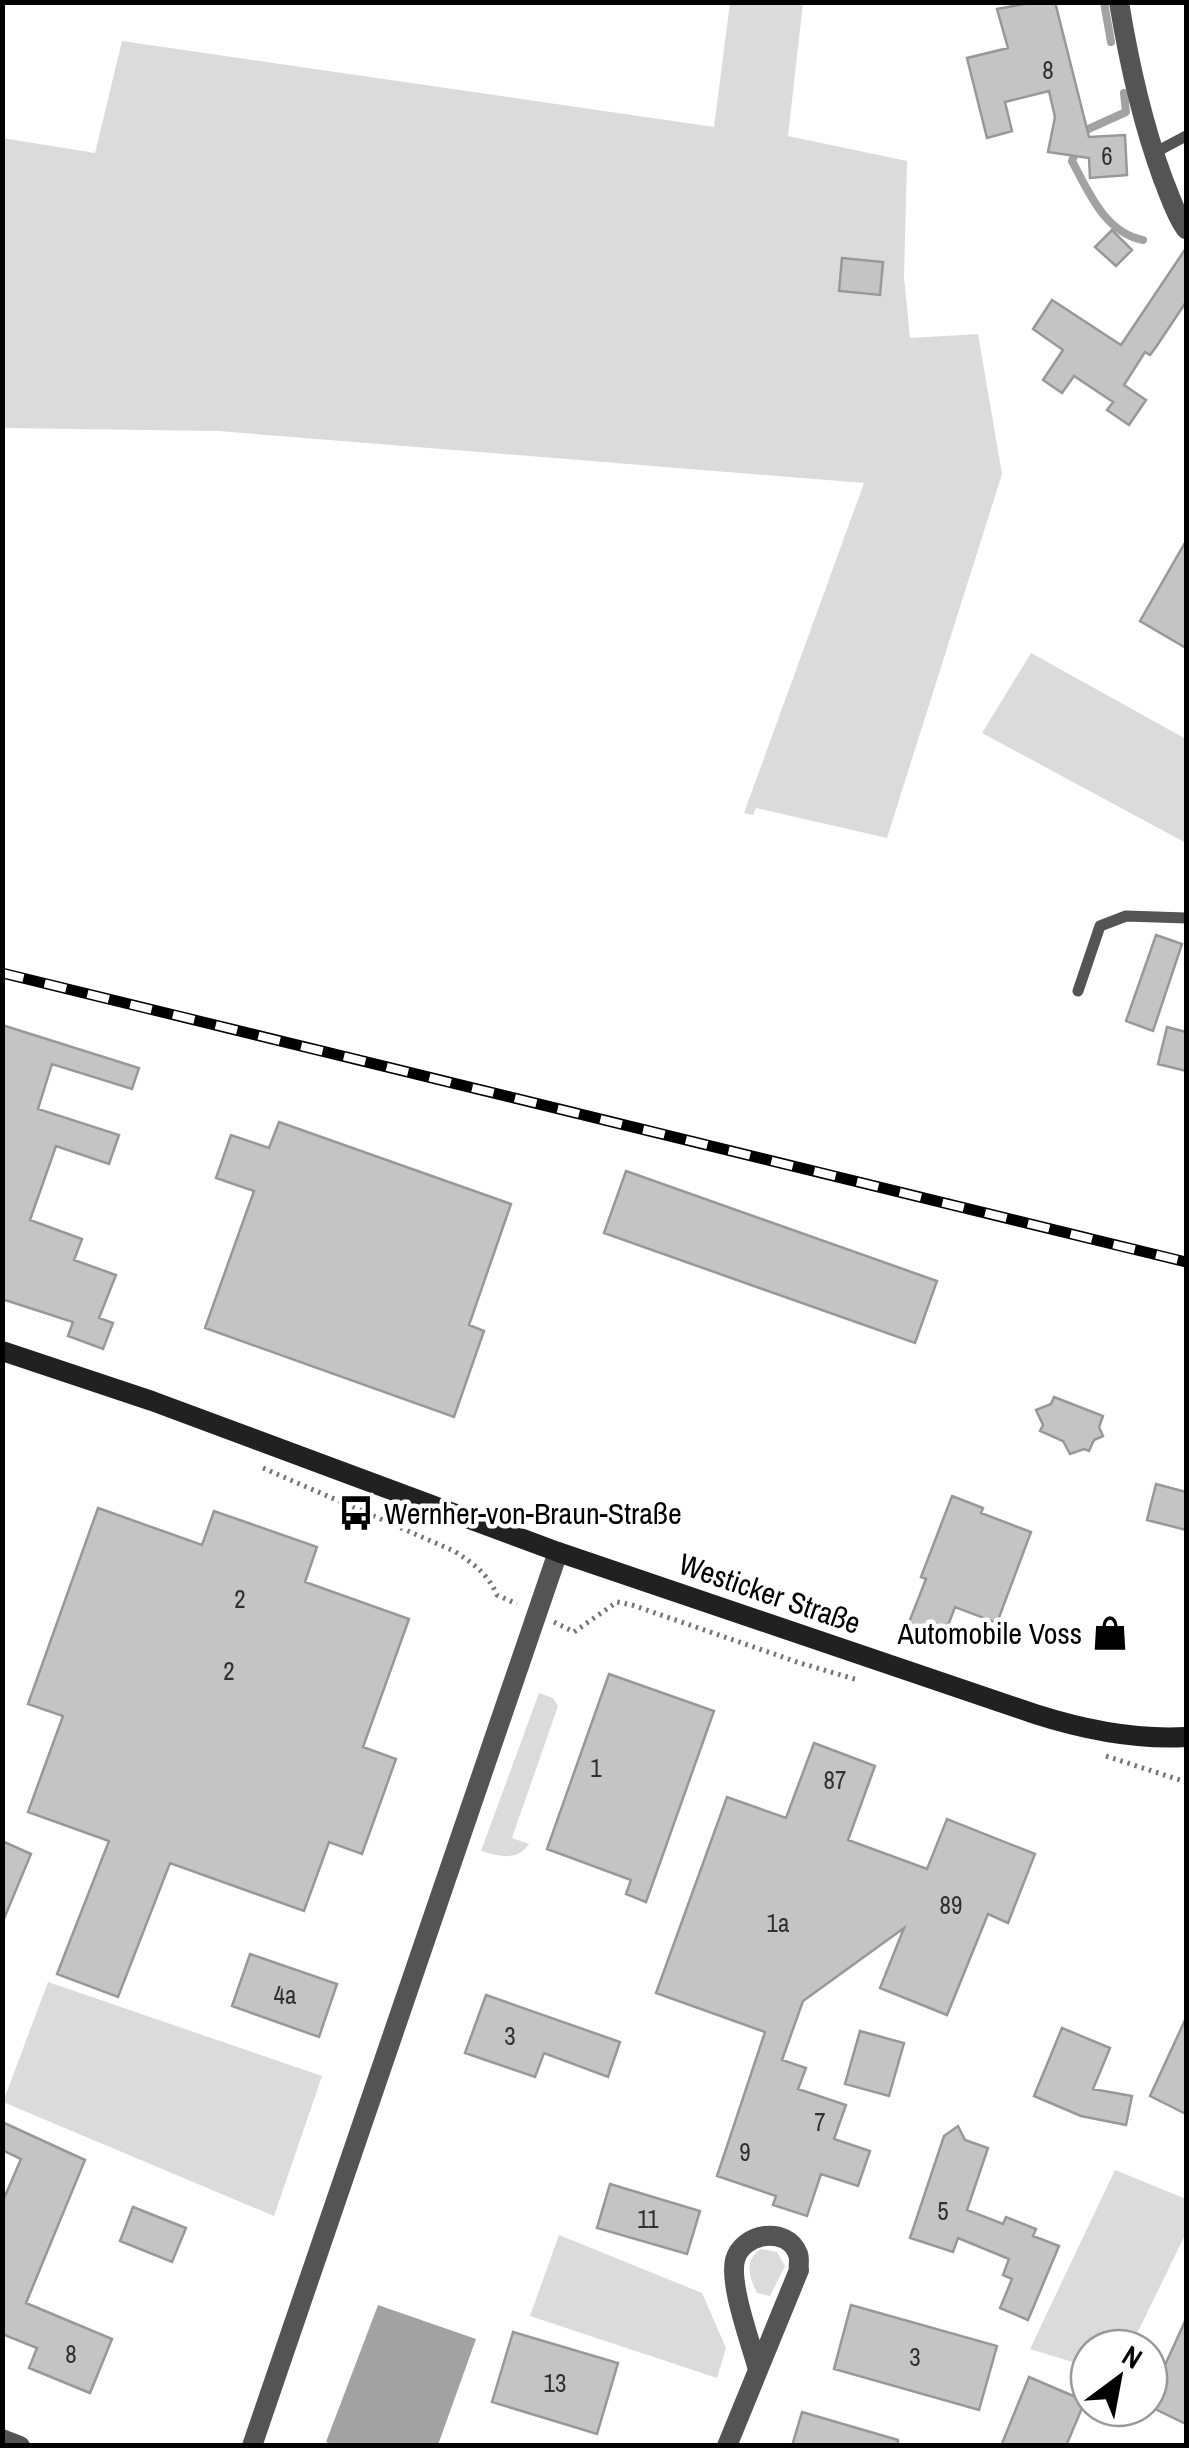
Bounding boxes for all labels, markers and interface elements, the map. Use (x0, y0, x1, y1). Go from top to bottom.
house number: 8 (1042, 53, 1054, 87)
house number: 6 (1101, 139, 1113, 173)
place label: Wernher-von-Braun-Straße (384, 1493, 682, 1533)
bus stop icon: Wernher-von-Braun-Straße (337, 1494, 375, 1532)
street label: Westicker Straße (674, 1543, 866, 1643)
house number: 2 (234, 1582, 246, 1616)
place label: Automobile Voss (896, 1613, 1082, 1653)
shop icon: Automobile Voss (1091, 1614, 1129, 1652)
house number: 2 (223, 1654, 235, 1688)
house number: 1 (590, 1751, 602, 1785)
house number: 87 (824, 1763, 846, 1797)
house number: 89 (940, 1888, 962, 1922)
house number: 1a (767, 1906, 790, 1940)
house number: 4a (274, 1978, 297, 2012)
house number: 3 (504, 2019, 516, 2053)
house number: 7 (814, 2105, 826, 2139)
house number: 9 (739, 2135, 751, 2169)
house number: 5 (937, 2194, 949, 2228)
house number: 11 (637, 2202, 659, 2236)
north arrow (1069, 2328, 1169, 2428)
text: N (1115, 2336, 1149, 2377)
house number: 8 (65, 2337, 77, 2371)
house number: 3 (909, 2340, 921, 2374)
house number: 13 (544, 2366, 566, 2400)

